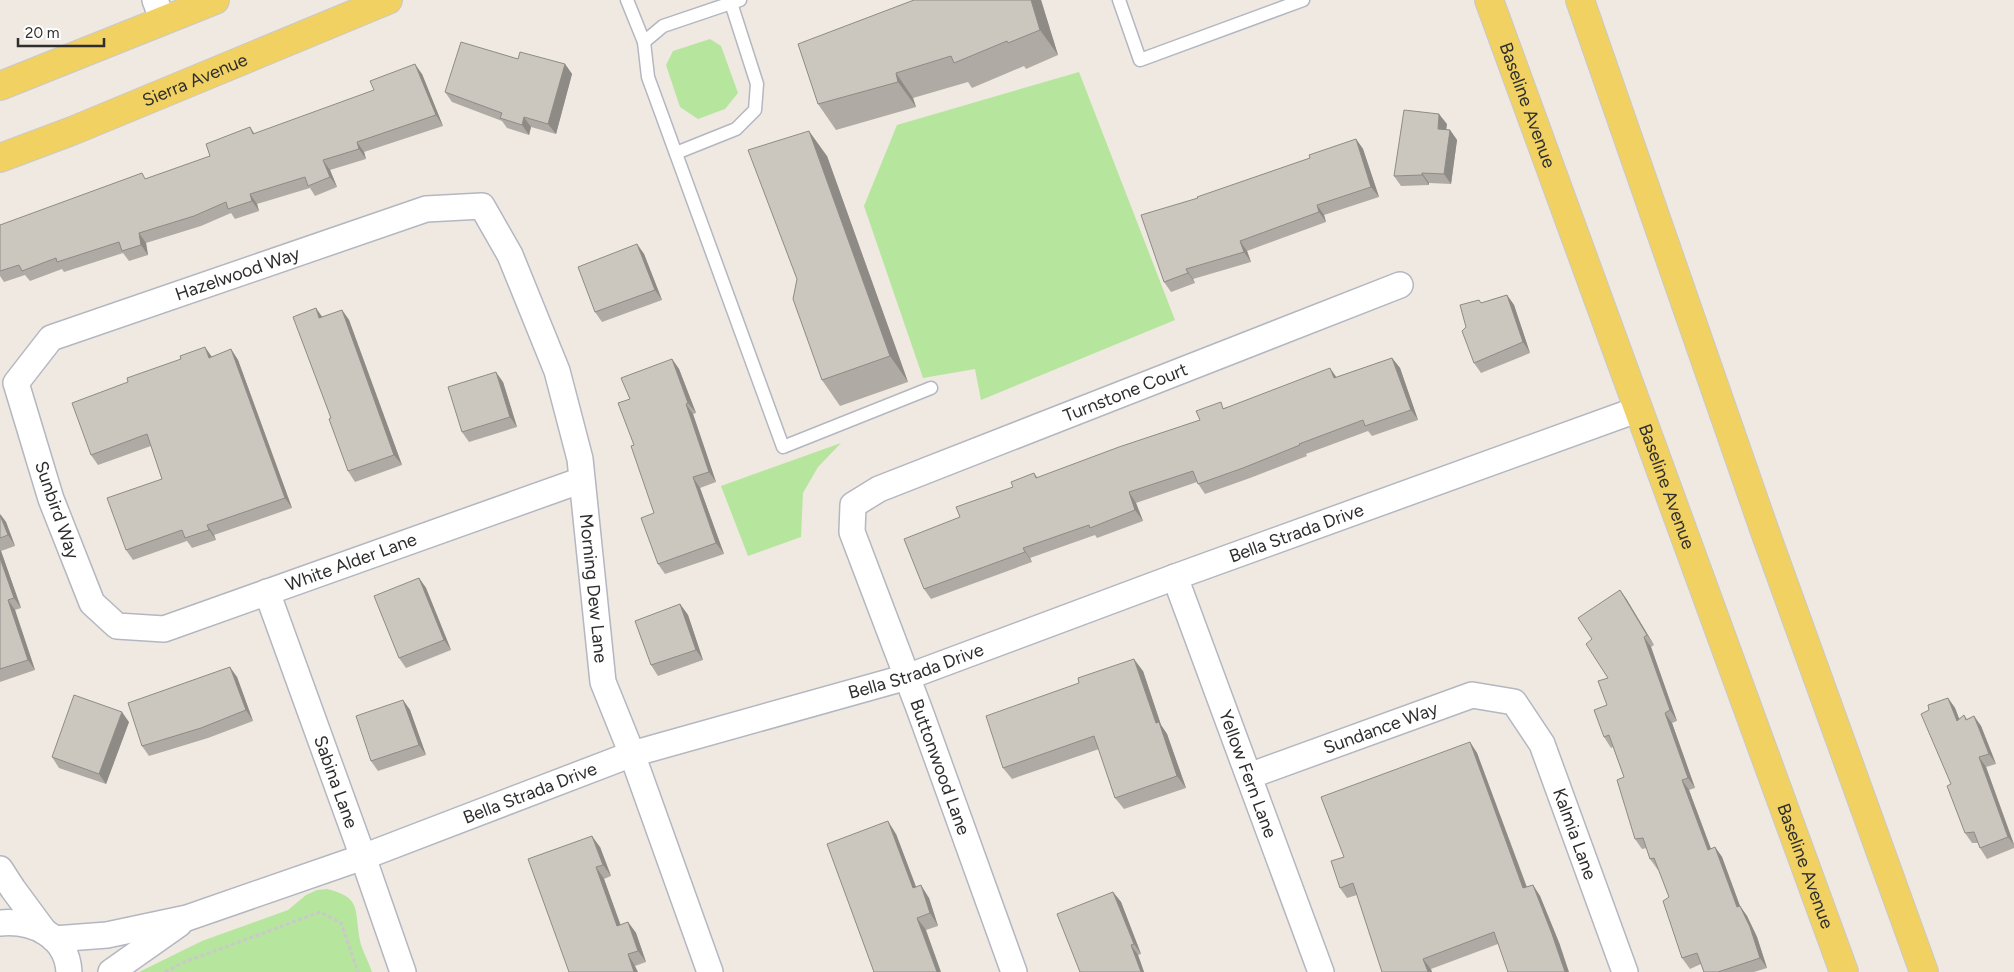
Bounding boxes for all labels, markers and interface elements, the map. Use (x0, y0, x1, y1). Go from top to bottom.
scale bar (18, 15, 104, 47)
text: 20 m (25, 24, 59, 42)
street label: Baseline Avenue (1494, 40, 1560, 171)
street label: Sierra Avenue (139, 48, 251, 112)
street label: Hazelwood Way (172, 242, 303, 305)
street label: Turnstone Court (1060, 358, 1191, 427)
street label: Baseline Avenue (1634, 421, 1700, 552)
street label: Sunbird Way (30, 458, 84, 562)
street label: Bella Strada Drive (1226, 499, 1367, 567)
street label: Morning Dew Lane (575, 513, 612, 664)
street label: White Alder Lane (282, 528, 420, 596)
street label: Bella Strada Drive (846, 638, 987, 704)
street label: Buttonwood Lane (905, 696, 975, 838)
street label: Sundance Way (1320, 697, 1441, 759)
street label: Yellow Fern Lane (1214, 707, 1282, 841)
street label: Sabina Lane (309, 733, 363, 831)
street label: Bella Strada Drive (460, 757, 600, 829)
street label: Kalmia Lane (1548, 785, 1601, 883)
street label: Baseline Avenue (1772, 800, 1838, 932)

